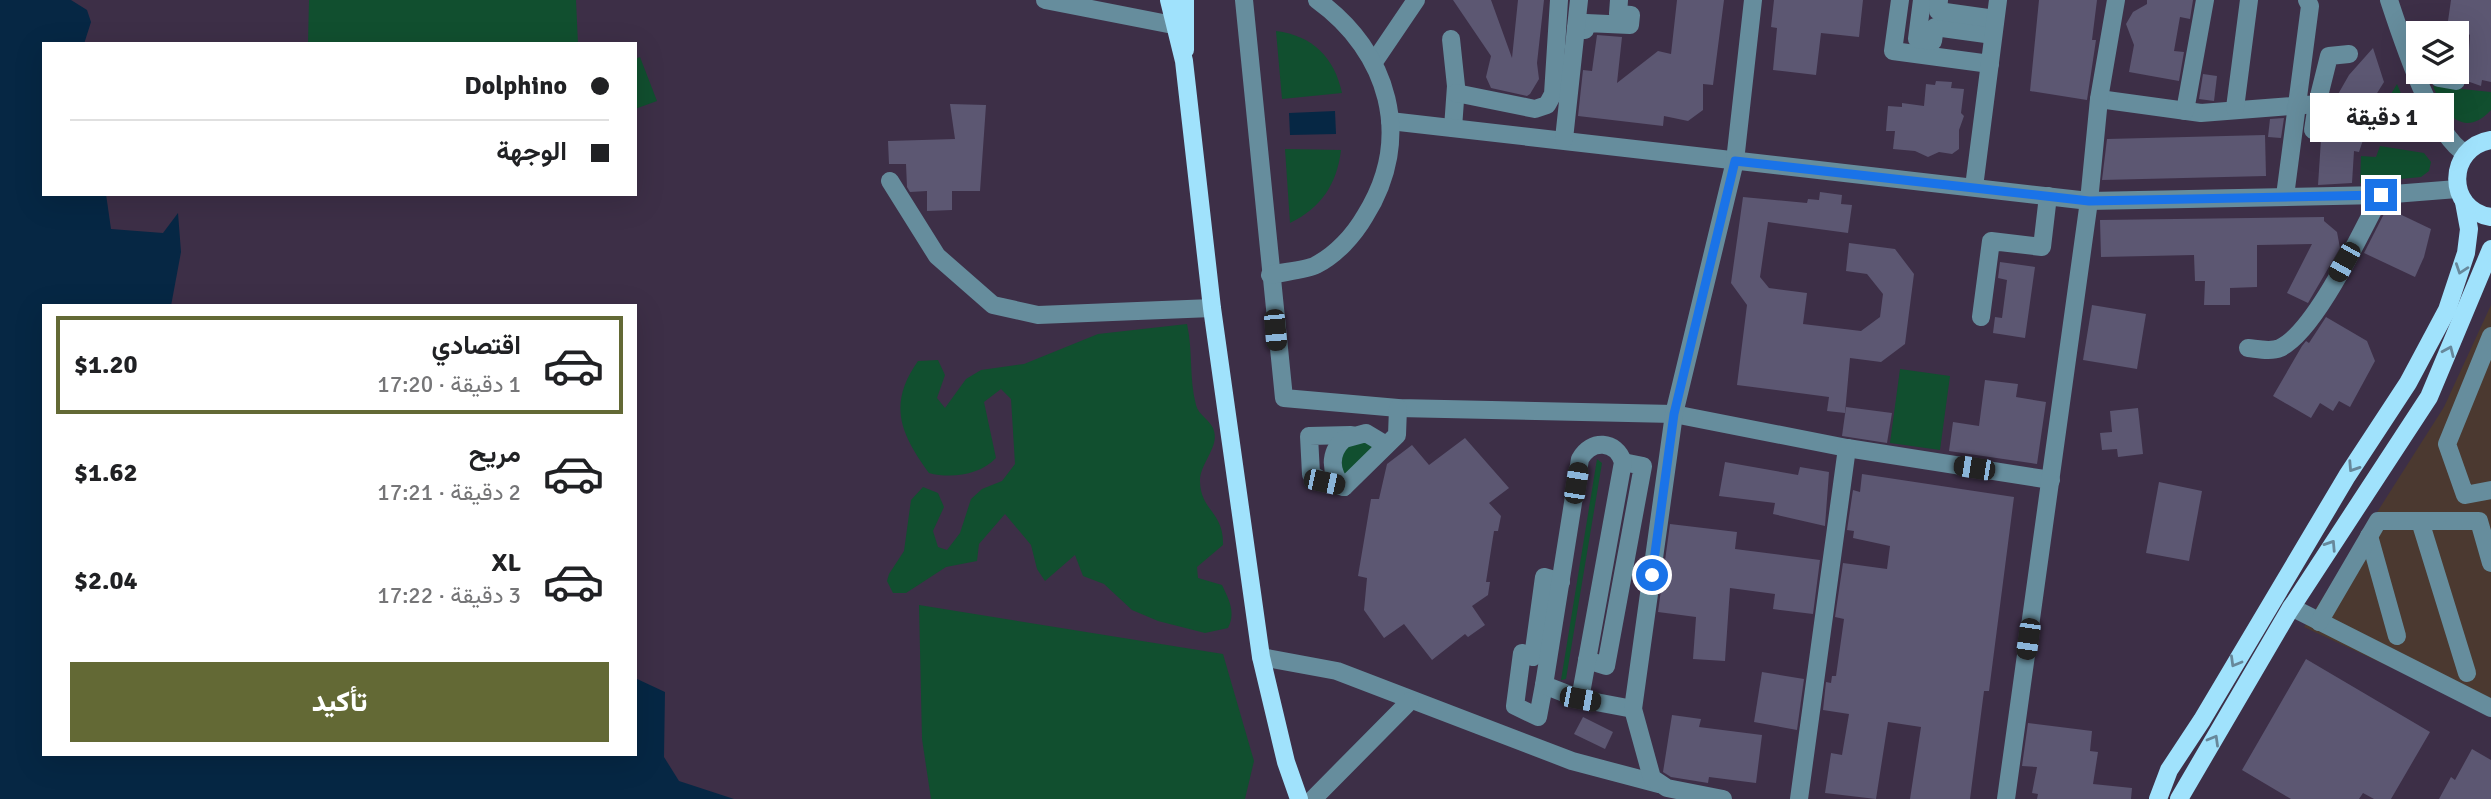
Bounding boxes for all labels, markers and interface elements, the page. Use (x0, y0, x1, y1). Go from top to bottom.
map controls (2406, 21, 2469, 84)
button: layers (2406, 21, 2469, 84)
text: Dolphino (464, 70, 567, 102)
callout: 1 دقيقة (2309, 94, 2453, 142)
text: 1 دقيقة (2346, 103, 2418, 132)
text: الوجهة (496, 136, 567, 168)
route end (2365, 179, 2397, 211)
car (2325, 239, 2364, 285)
one-way arrow (2455, 262, 2469, 274)
car (1263, 308, 1288, 352)
text: اقتصادي (432, 330, 521, 362)
icon: car (542, 334, 605, 397)
one-way arrow (2441, 346, 2455, 359)
text: $1.20 (74, 349, 138, 381)
text: 1 دقيقة · 17:20 (377, 370, 521, 399)
text: مريح (469, 438, 521, 470)
icon: car (542, 442, 605, 505)
car (1952, 454, 1997, 482)
text: $1.62 (74, 457, 138, 489)
one-way arrow (2348, 459, 2361, 472)
car (1563, 461, 1590, 505)
car (1302, 467, 1347, 497)
text: 2 دقيقة · 17:21 (377, 478, 521, 507)
one-way arrow (2323, 540, 2336, 553)
text: XL (491, 547, 521, 579)
icon: car (542, 550, 605, 613)
route start (1636, 559, 1668, 591)
text: $2.04 (74, 565, 138, 597)
text: 3 دقيقة · 17:22 (377, 581, 521, 610)
car (2015, 617, 2042, 661)
one-way arrow (2230, 655, 2243, 668)
button: تأكيد (70, 662, 609, 742)
car (1558, 685, 1603, 713)
one-way arrow (2206, 735, 2219, 747)

